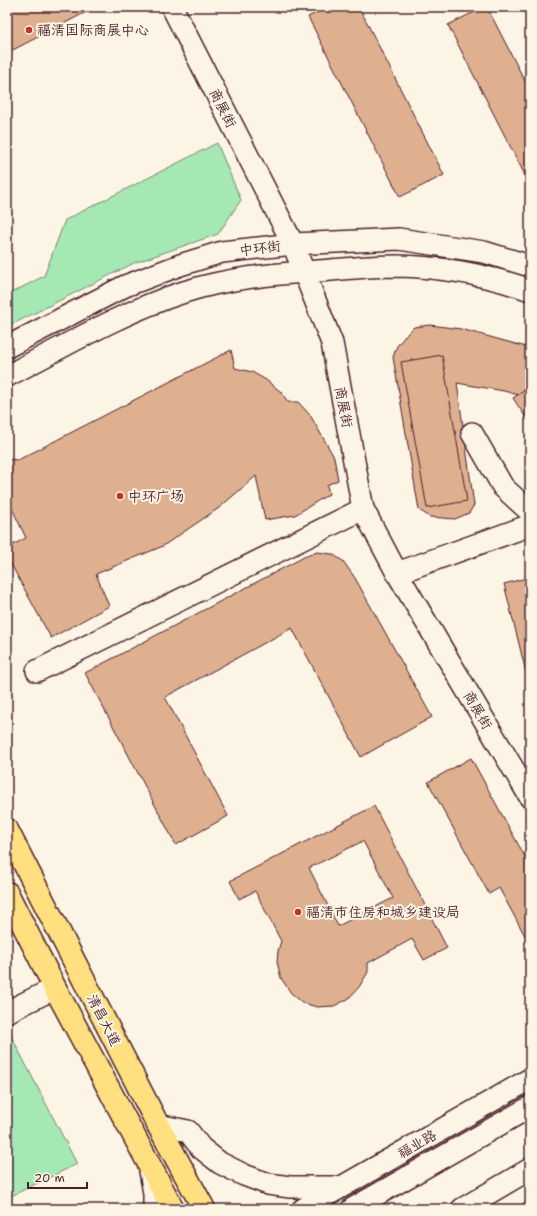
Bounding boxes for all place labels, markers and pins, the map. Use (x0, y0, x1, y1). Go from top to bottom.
place label: 福清国际商展中心 (37, 21, 149, 39)
marker: 福清国际商展中心 (24, 25, 34, 35)
place label: 中环广场 (128, 487, 184, 505)
marker: 中环广场 (115, 491, 125, 501)
place label: 福清市住房和城乡建设局 (306, 903, 460, 921)
marker: 福清市住房和城乡建设局 (293, 907, 303, 917)

